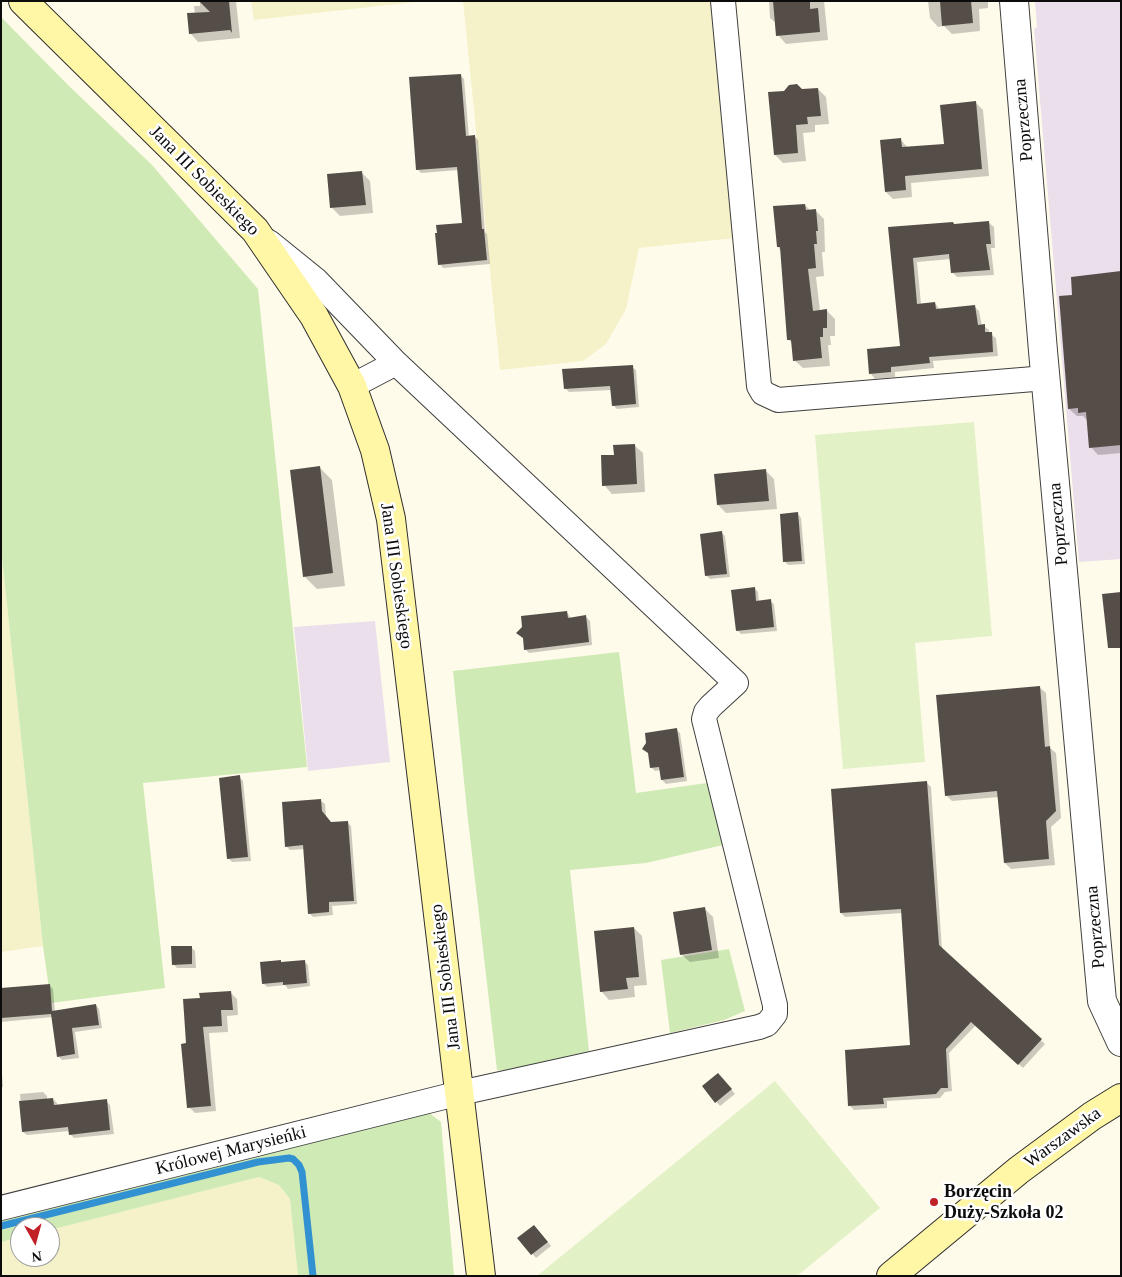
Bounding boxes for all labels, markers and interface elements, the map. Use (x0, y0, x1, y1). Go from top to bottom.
street label: Poprzeczna (1010, 78, 1038, 162)
street label: Jana III Sobieskiego (144, 121, 264, 241)
street label: Poprzeczna (1045, 482, 1073, 566)
street label: Jana III Sobieskiego (375, 502, 417, 650)
street label: Poprzeczna (1082, 885, 1110, 969)
street label: Jana III Sobieskiego (426, 903, 466, 1051)
street label: Warszawska (1020, 1103, 1106, 1173)
street label: Królowej Marysieńki (153, 1122, 309, 1180)
place label: Borzęcin Duży-Szkoła 02 (944, 1181, 1064, 1224)
marker: Borzęcin Duży-Szkoła 02 (928, 1196, 940, 1208)
north arrow (10, 1217, 60, 1267)
text: N (31, 1248, 43, 1264)

